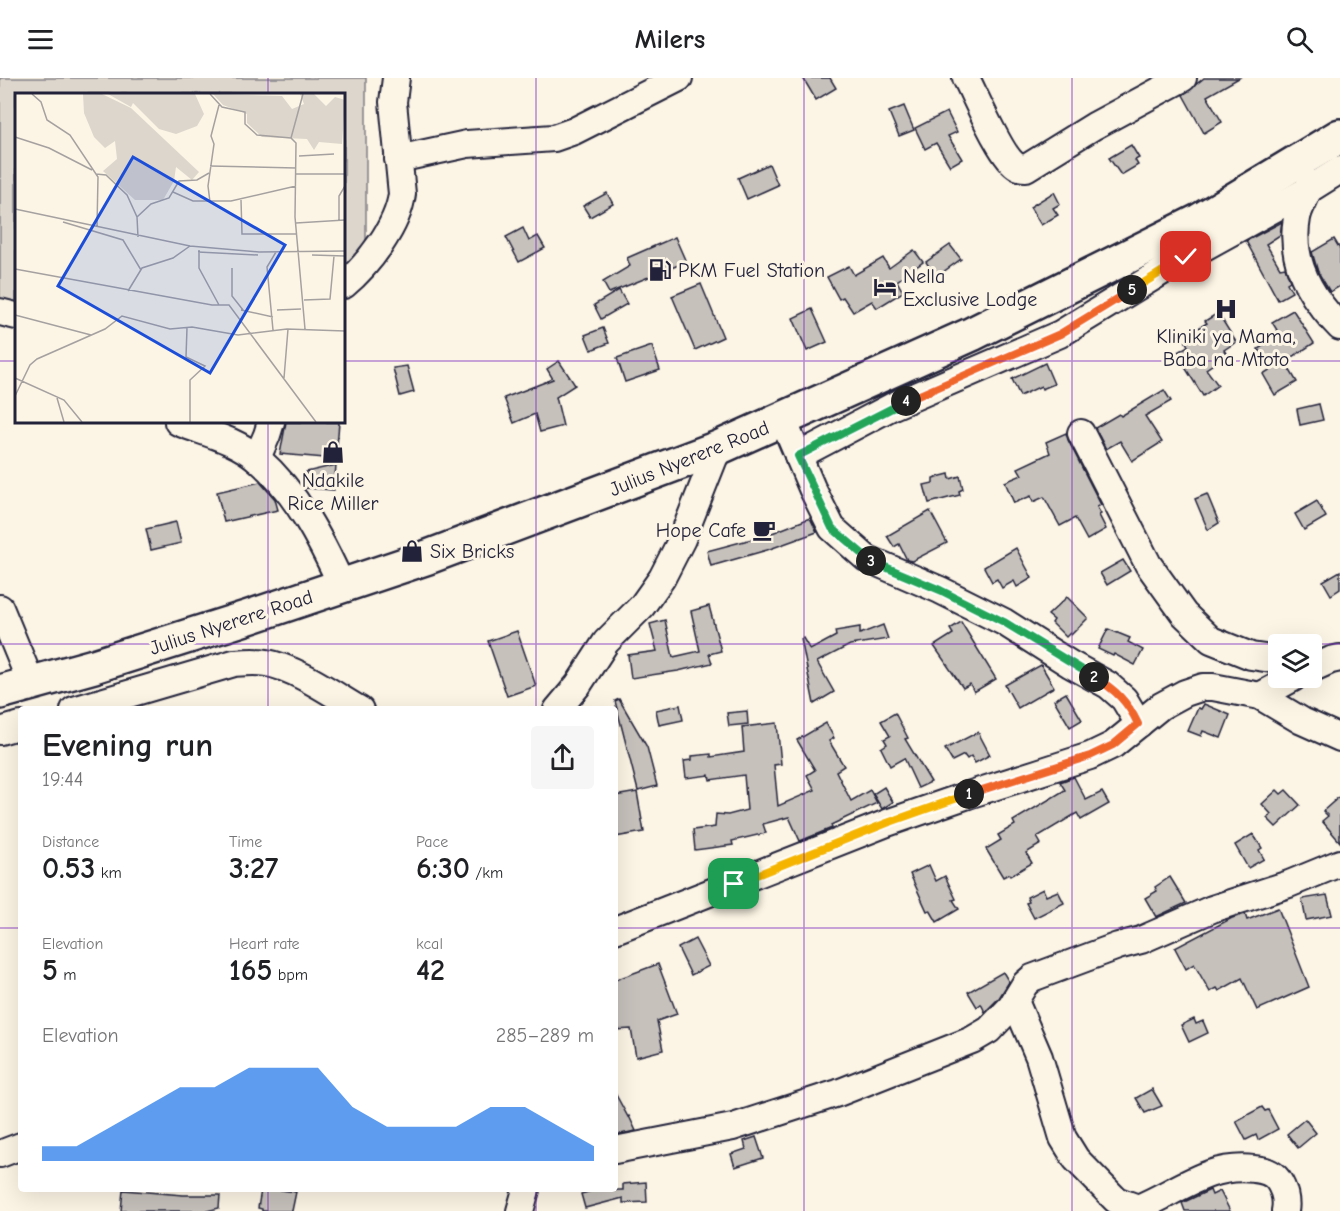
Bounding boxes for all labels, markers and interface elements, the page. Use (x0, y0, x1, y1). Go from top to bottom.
icon: menu (24, 23, 57, 56)
icon: search (1283, 23, 1316, 56)
text: Milers (635, 24, 705, 55)
inset map (15, 93, 345, 423)
pin (1160, 231, 1211, 282)
icon: check (1169, 240, 1202, 273)
fuel station icon: PKM Fuel Station (647, 257, 673, 283)
place label: PKM Fuel Station (678, 259, 825, 282)
place label: Nella Exclusive Lodge (903, 265, 1037, 311)
hotel icon: Nella Exclusive Lodge (872, 274, 898, 300)
pin: 5 (1117, 275, 1147, 305)
text: 5 (1128, 281, 1136, 299)
hospital icon: Kliniki ya Mama, Baba na Mtoto (1213, 296, 1239, 322)
place label: Kliniki ya Mama, Baba na Mtoto (1156, 325, 1296, 371)
pin: 4 (891, 386, 921, 416)
text: 4 (902, 392, 910, 410)
street label: Julius Nyerere Road (606, 416, 772, 501)
shop icon: Ndakile Rice Miller (320, 439, 346, 465)
place label: Ndakile Rice Miller (288, 469, 378, 515)
cafe icon: Hope Cafe (751, 517, 777, 543)
place label: Hope Cafe (656, 519, 746, 542)
shop icon: Six Bricks (399, 538, 425, 564)
place label: Six Bricks (430, 540, 514, 563)
pin: 3 (856, 546, 886, 576)
text: 3 (867, 552, 875, 570)
street label: Julius Nyerere Road (147, 585, 316, 660)
map controls (1268, 634, 1322, 688)
button: layers (1268, 634, 1322, 688)
pin: 2 (1079, 662, 1109, 692)
text: 2 (1090, 668, 1098, 686)
text: Evening run (42, 726, 213, 764)
button: share (531, 726, 594, 789)
text: 19:44 (42, 768, 84, 791)
pin: 1 (954, 779, 984, 809)
text: 1 (966, 785, 972, 803)
text: Distance (42, 833, 99, 851)
text: Time (229, 833, 262, 851)
text: Pace (416, 833, 448, 851)
text: 0.53 (42, 851, 95, 886)
text: 3:27 (229, 851, 278, 886)
text: 6:30 (416, 851, 470, 886)
pin (708, 858, 759, 909)
text: km (95, 864, 122, 882)
text: /km (470, 864, 503, 882)
icon: arrive (717, 867, 750, 900)
text: Elevation (42, 935, 103, 953)
text: Heart rate (229, 935, 300, 953)
text: kcal (416, 935, 443, 953)
text: 5 (42, 953, 58, 988)
text: 165 (229, 953, 272, 988)
text: 42 (416, 953, 445, 988)
text: m (58, 966, 77, 984)
text: bpm (272, 966, 308, 984)
text: Elevation (42, 1024, 119, 1047)
text: 285–289 m (496, 1024, 594, 1047)

